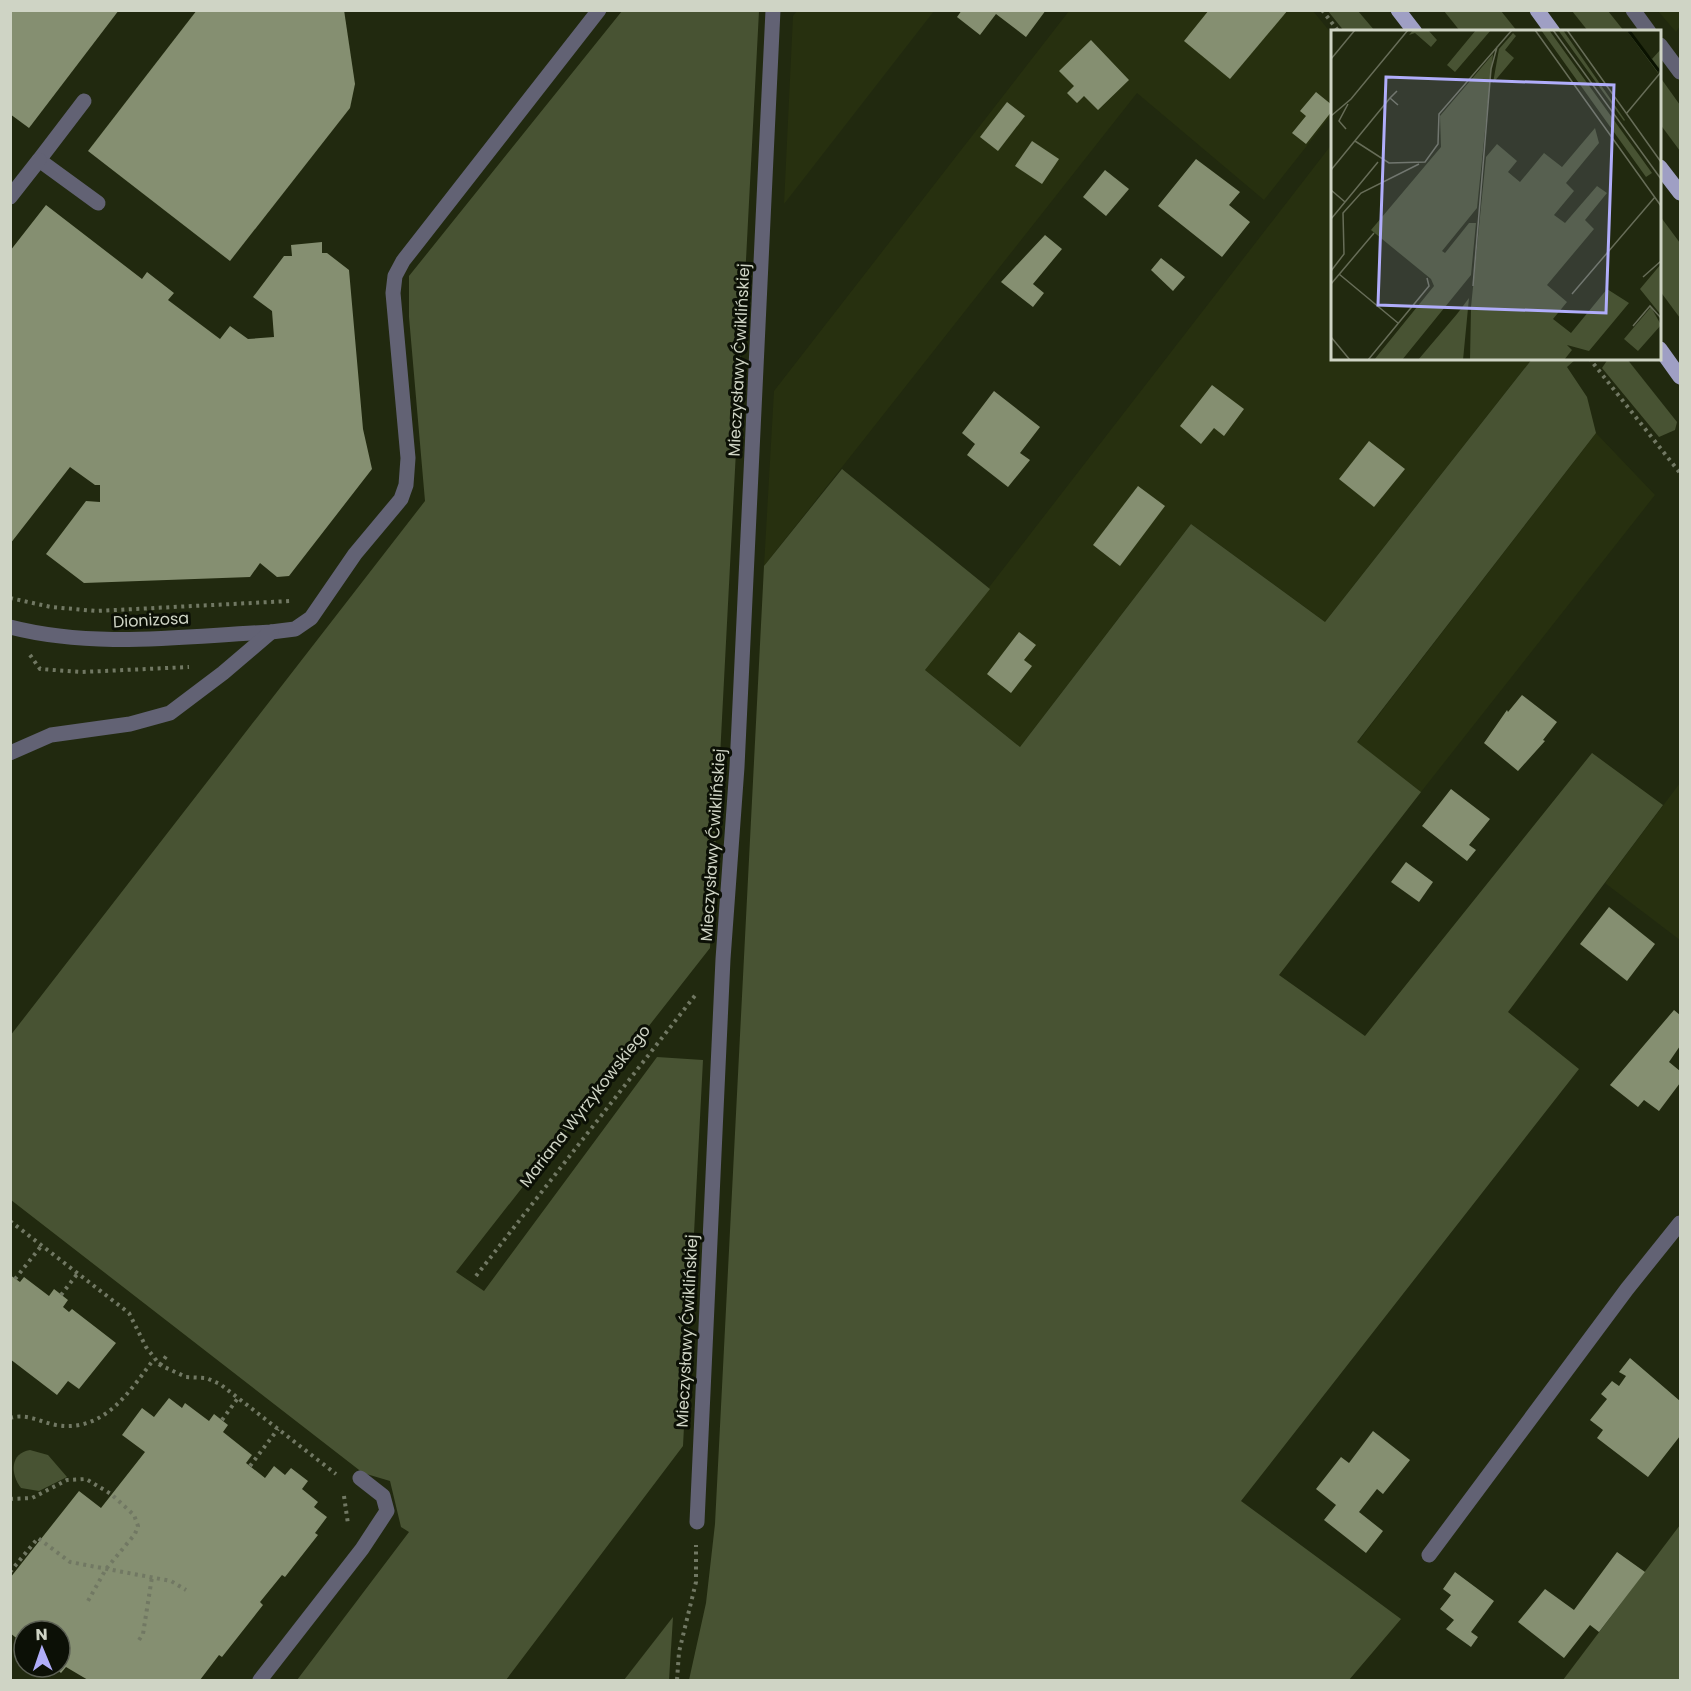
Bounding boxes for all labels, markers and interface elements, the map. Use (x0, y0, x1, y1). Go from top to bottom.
inset map (1331, 30, 1661, 360)
street label: Mieczysławy Ćwiklińskiej (722, 263, 756, 457)
street label: Dionizosa (112, 607, 190, 633)
street label: Mieczysławy Ćwiklińskiej (695, 748, 731, 942)
street label: Mariana Wyrzykowskiego (514, 1020, 656, 1192)
street label: Mieczysławy Ćwiklińskiej (670, 1234, 704, 1428)
north arrow (12, 1619, 72, 1679)
text: N (35, 1623, 48, 1646)

